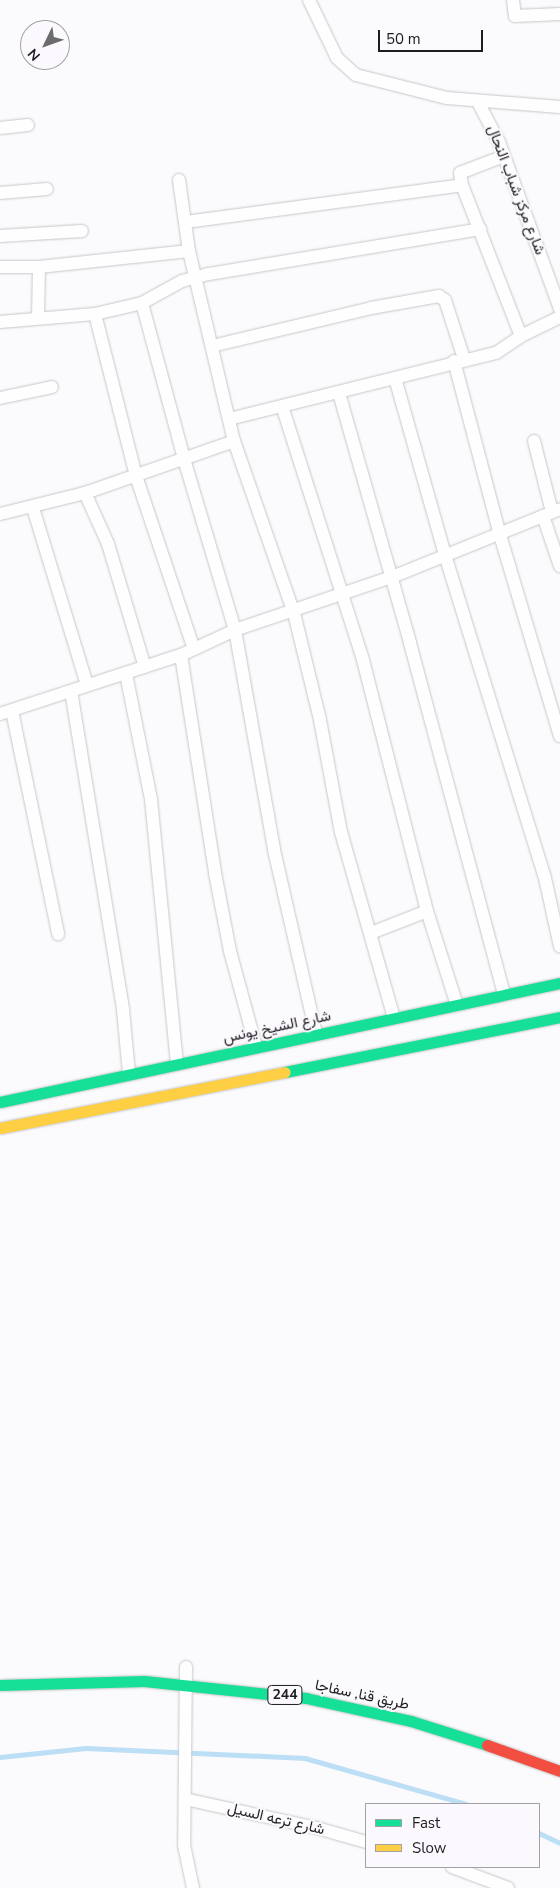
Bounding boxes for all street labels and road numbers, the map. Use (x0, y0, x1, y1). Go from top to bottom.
street label: شارع مركز شباب النحال (483, 123, 549, 257)
street label: شارع الشيخ يونس (221, 1007, 333, 1047)
street label: طريق قنا, سفاجا (313, 1676, 411, 1714)
road number: 244 (266, 1684, 304, 1706)
street label: شارع ترعه السيل (226, 1799, 326, 1839)

